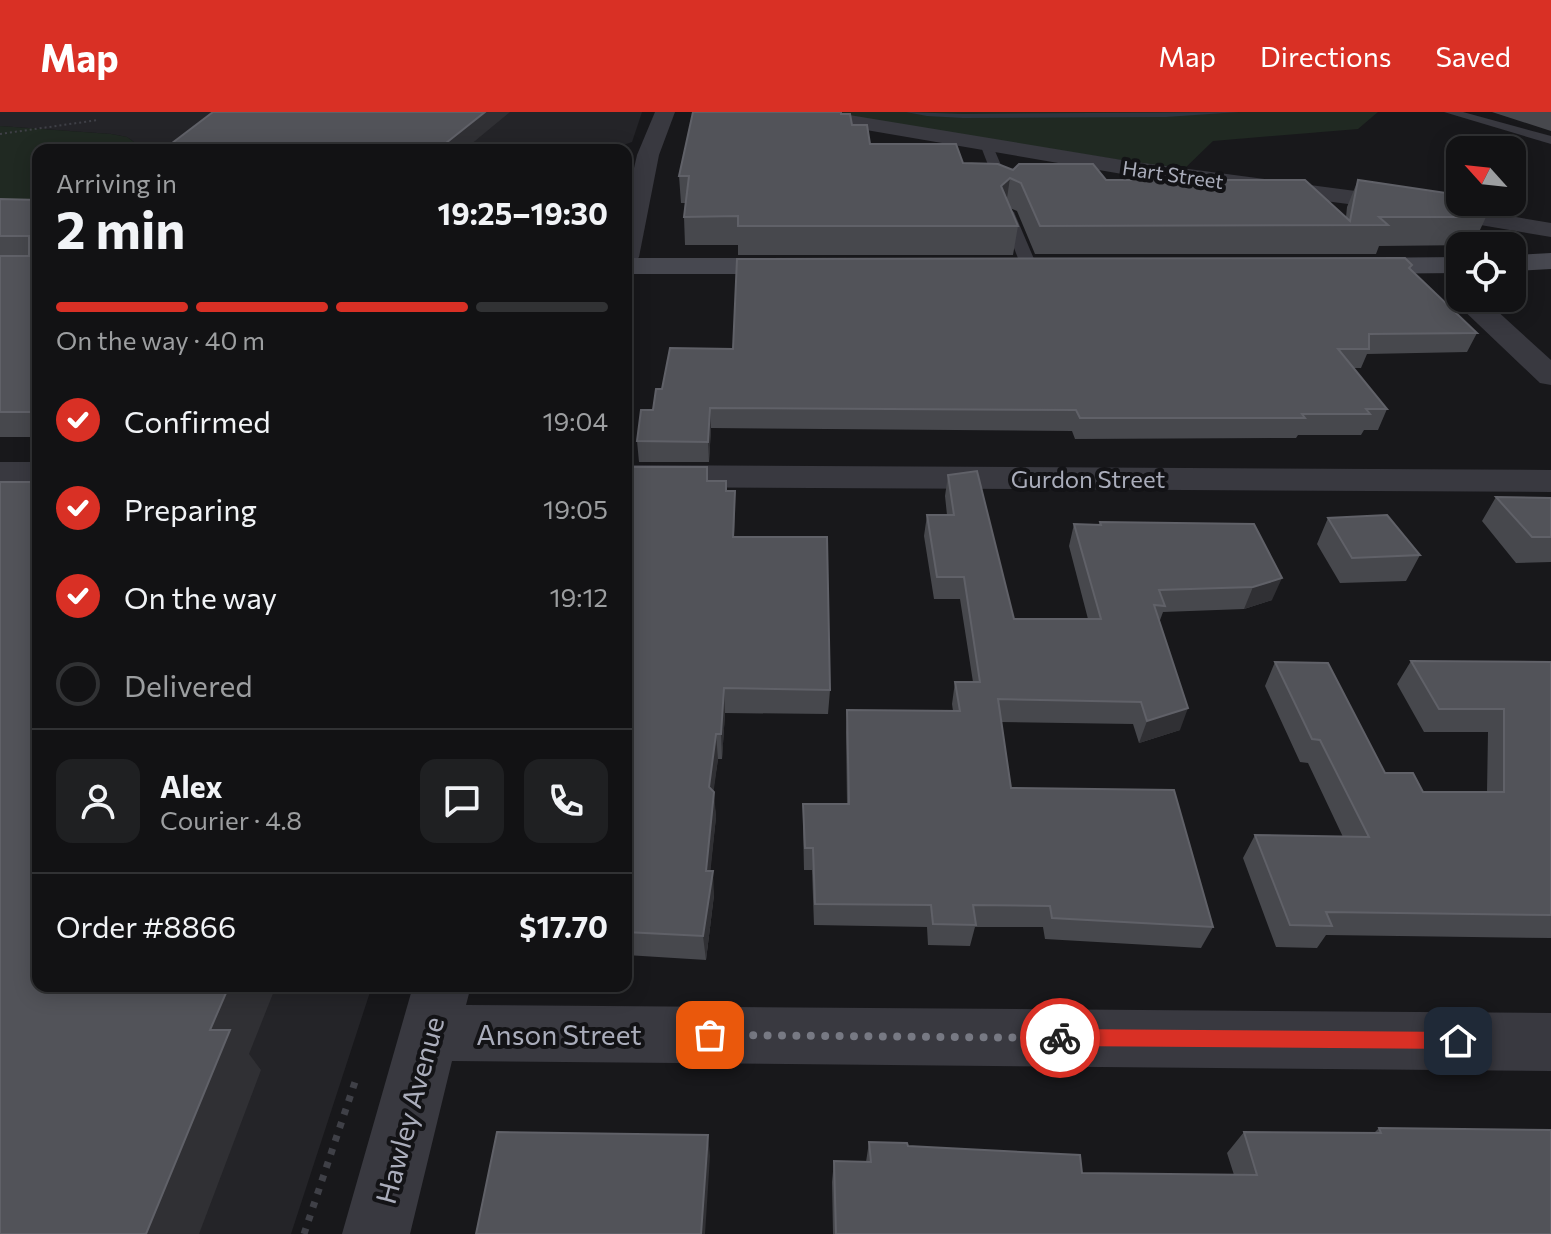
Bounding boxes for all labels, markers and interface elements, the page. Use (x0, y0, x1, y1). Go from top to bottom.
text: Map (40, 33, 119, 80)
text: Map (1158, 39, 1216, 73)
text: Directions (1260, 39, 1391, 73)
text: Saved (1435, 39, 1511, 73)
north arrow (1446, 136, 1526, 216)
map controls (1446, 136, 1526, 312)
street label: Hart Street (1121, 155, 1225, 193)
text: Arriving in (56, 167, 177, 198)
text: 19:25–19:30 (438, 194, 608, 231)
text: 2 min (56, 196, 185, 260)
button: locate (1446, 232, 1526, 312)
text: On the way · 40 m (56, 324, 265, 355)
icon: check (56, 398, 100, 442)
text: Confirmed (124, 402, 271, 439)
text: 19:04 (542, 405, 608, 436)
street label: Gurdon Street (1011, 464, 1165, 493)
icon: check (56, 486, 100, 530)
text: Preparing (124, 490, 257, 527)
text: 19:05 (543, 493, 608, 524)
icon: check (56, 574, 100, 618)
text: On the way (124, 578, 277, 615)
text: 19:12 (549, 581, 608, 612)
text: Delivered (124, 666, 253, 703)
button: person (56, 759, 140, 843)
button: chat (420, 759, 504, 843)
button: phone (524, 759, 608, 843)
text: Alex (160, 767, 223, 804)
text: Courier · 4.8 (160, 804, 302, 835)
text: Order #8866 (56, 907, 236, 944)
text: $17.70 (519, 907, 608, 944)
courier (1020, 998, 1100, 1078)
pin (676, 1001, 744, 1069)
pin (1424, 1007, 1492, 1075)
street label: Hawley Avenue (368, 1013, 450, 1207)
icon: bag (688, 1013, 732, 1057)
icon: bike (1038, 1016, 1082, 1060)
street label: Anson Street (476, 1017, 642, 1051)
icon: home (1436, 1019, 1480, 1063)

